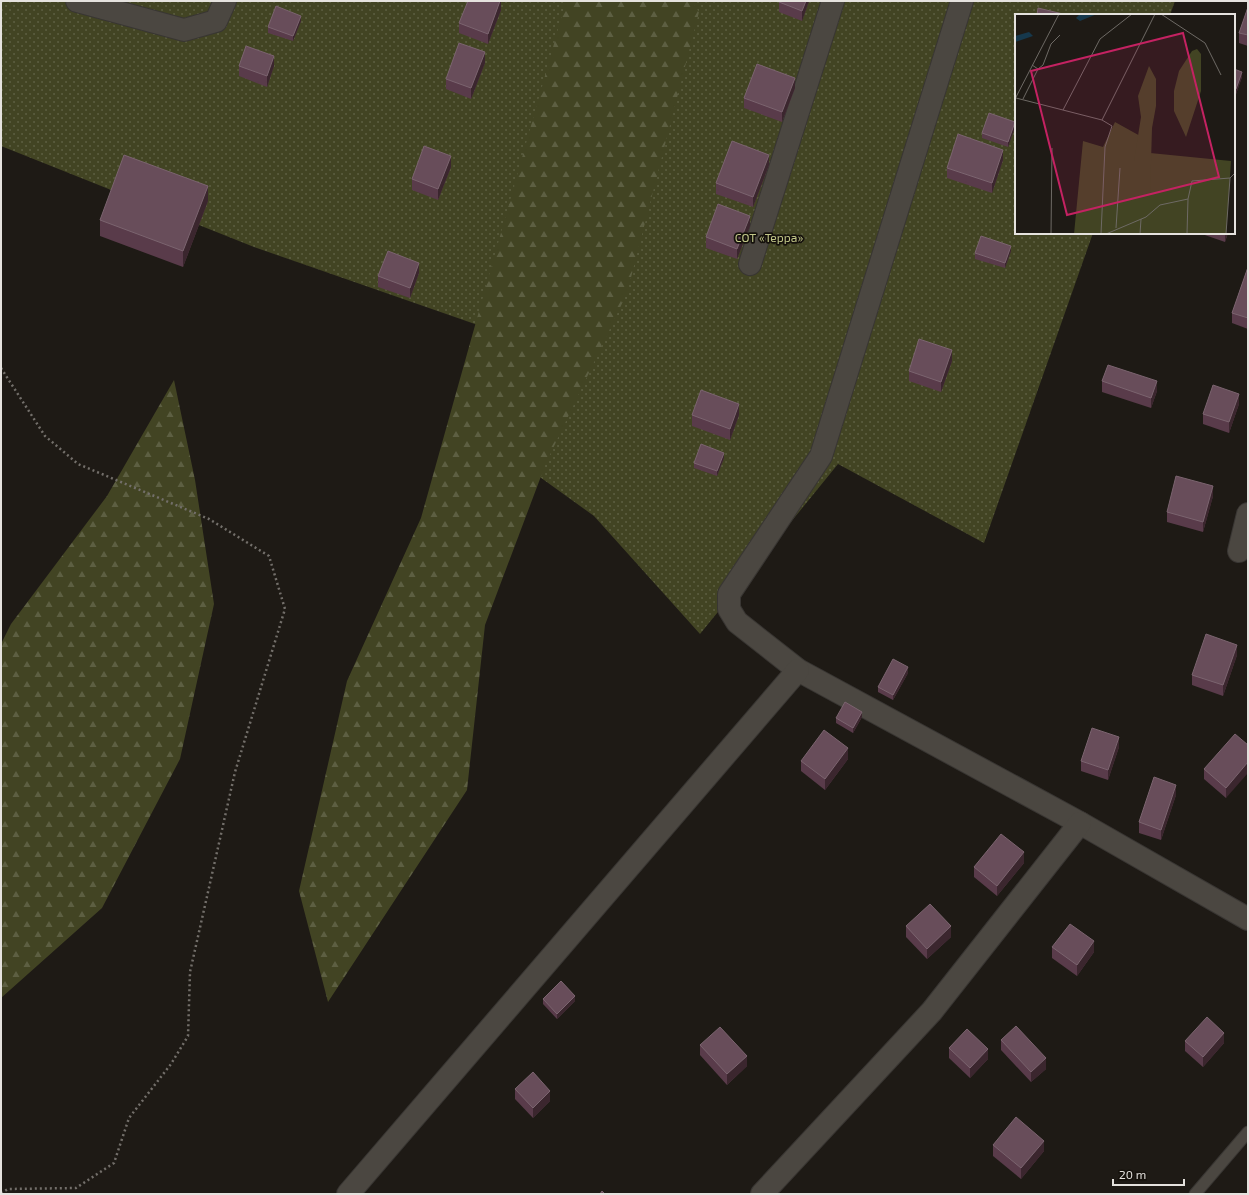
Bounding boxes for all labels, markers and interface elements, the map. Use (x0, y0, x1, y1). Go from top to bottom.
inset map (1015, 14, 1235, 234)
park label: СОТ «Терра» (735, 230, 803, 244)
scale bar (1113, 1161, 1184, 1187)
text: 20 m (1119, 1167, 1146, 1181)

